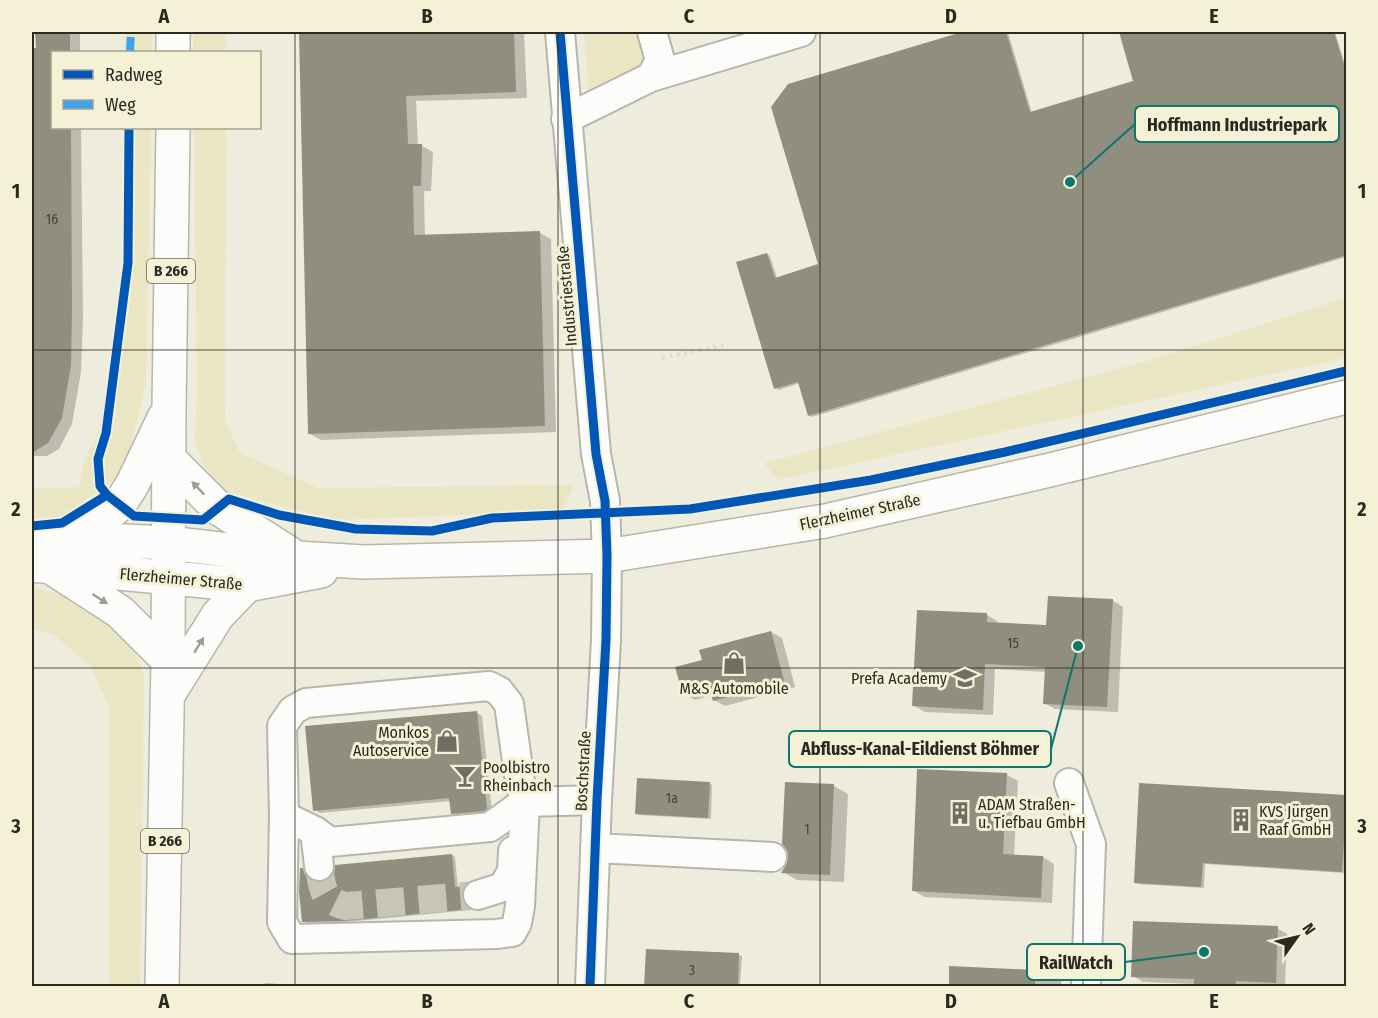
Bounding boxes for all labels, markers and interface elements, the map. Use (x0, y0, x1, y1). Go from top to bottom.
text: A (158, 4, 171, 28)
text: B (421, 4, 433, 28)
text: C (684, 4, 695, 28)
text: D (945, 4, 957, 28)
text: E (1209, 4, 1219, 28)
legend (51, 51, 261, 129)
text: Radweg (105, 64, 163, 86)
text: Weg (105, 94, 136, 116)
callout: Hoffmann Industriepark (1135, 106, 1339, 142)
text: Hoffmann Industriepark (1147, 114, 1328, 136)
text: 1 (12, 179, 20, 203)
text: 1 (1358, 179, 1366, 203)
house number: 16 (46, 211, 58, 228)
street label: Industriestraße (553, 245, 581, 347)
road number: B 266 (147, 259, 195, 283)
one-way arrow (191, 481, 205, 496)
street label: Flerzheimer Straße (798, 490, 922, 534)
text: 2 (10, 497, 21, 521)
text: 2 (1356, 497, 1367, 521)
street label: Flerzheimer Straße (119, 564, 243, 594)
one-way arrow (92, 593, 108, 604)
house number: 15 (1007, 635, 1019, 652)
one-way arrow (193, 637, 204, 653)
shop icon: M&S Automobile (721, 650, 747, 676)
school or university icon: Prefa Academy (952, 665, 978, 691)
place label: Prefa Academy (851, 669, 948, 688)
place label: M&S Automobile (679, 679, 789, 698)
place label: Monkos Autoservice (353, 723, 429, 760)
shop icon: Monkos Autoservice (434, 728, 460, 754)
street label: Boschstraße (571, 730, 595, 812)
callout: Abfluss-Kanal-Eildienst Böhmer (789, 731, 1051, 767)
text: Abfluss-Kanal-Eildienst Böhmer (800, 738, 1039, 760)
place label: Poolbistro Rheinbach (483, 758, 552, 795)
bar icon: Poolbistro Rheinbach (452, 763, 478, 789)
house number: 1a (666, 790, 678, 807)
place label: ADAM Straßen- u. Tiefbau GmbH (978, 795, 1086, 832)
building icon: ADAM Straßen- u. Tiefbau GmbH (947, 800, 973, 826)
place label: KVS Jürgen Raaf GmbH (1259, 802, 1332, 839)
building icon: KVS Jürgen Raaf GmbH (1228, 807, 1254, 833)
text: 3 (10, 814, 21, 838)
text: 3 (1356, 814, 1367, 838)
house number: 1 (804, 821, 810, 838)
road number: B 266 (141, 829, 189, 853)
north arrow (1267, 907, 1327, 967)
text: N (1298, 920, 1320, 938)
callout: RailWatch (1027, 944, 1125, 980)
text: RailWatch (1039, 952, 1113, 974)
house number: 3 (689, 962, 695, 979)
text: A (158, 989, 171, 1013)
text: B (421, 989, 433, 1013)
text: C (684, 989, 695, 1013)
text: D (945, 989, 957, 1013)
text: E (1209, 989, 1219, 1013)

